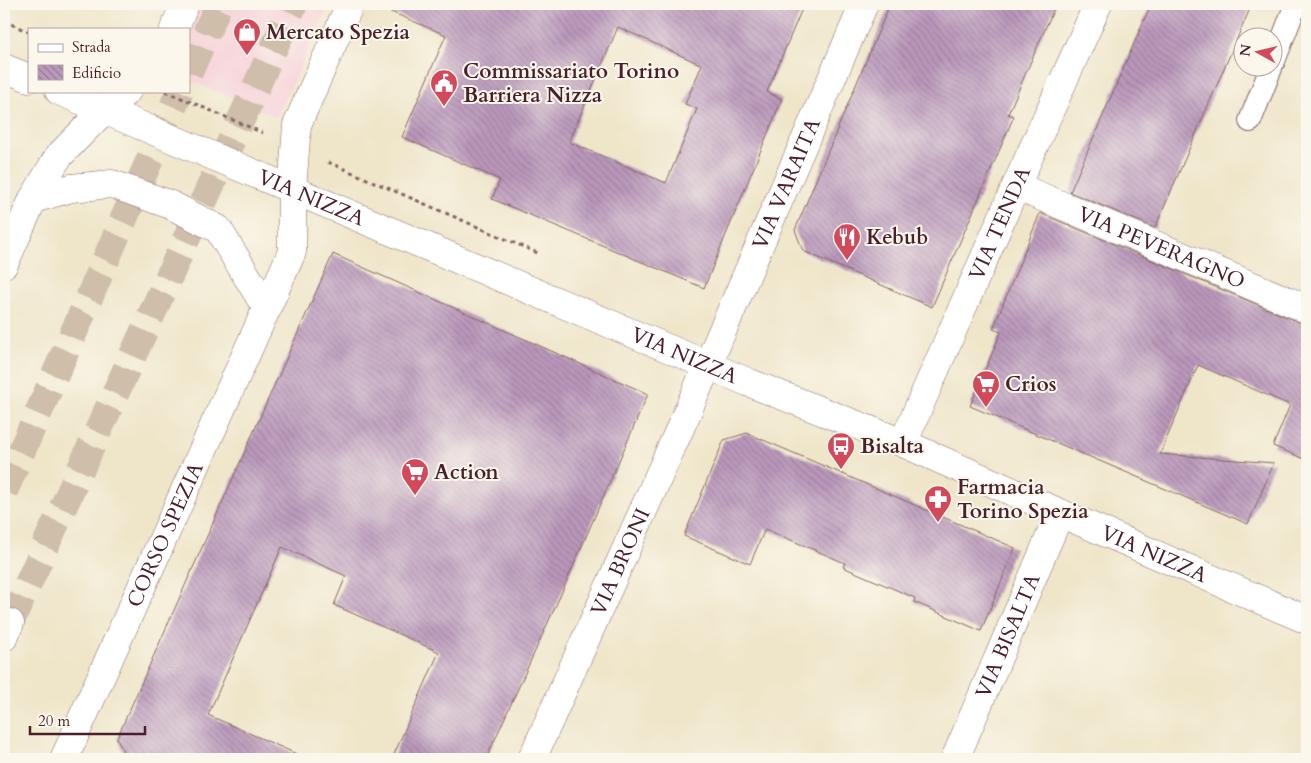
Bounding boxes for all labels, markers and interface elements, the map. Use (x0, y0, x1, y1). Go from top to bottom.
shop icon: Mercato Spezia (232, 17, 262, 56)
place label: Mercato Spezia (266, 18, 411, 47)
legend (28, 28, 190, 92)
north arrow (1234, 28, 1284, 78)
text: Strada (72, 37, 111, 57)
text: N (1235, 43, 1256, 58)
place label: Commissariato Torino Barriera Nizza (463, 57, 679, 110)
text: Edificio (72, 63, 121, 83)
public building icon: Commissariato Torino Barriera Nizza (429, 68, 459, 107)
street label: VIA VARAITA (745, 114, 828, 254)
street label: VIA TENDA (962, 162, 1038, 285)
street label: VIA NIZZA (253, 163, 369, 234)
street label: VIA PEVERAGNO (1073, 200, 1250, 296)
restaurant icon: Kebub (832, 222, 862, 261)
place label: Kebub (866, 223, 928, 252)
street label: VIA NIZZA (626, 320, 742, 391)
supermarket icon: Crios (971, 369, 1001, 408)
place label: Crios (1005, 370, 1056, 399)
bus stop icon: Bisalta (826, 431, 856, 470)
place label: Bisalta (860, 432, 925, 461)
supermarket icon: Action (400, 457, 430, 496)
street label: CORSO SPEZIA (120, 458, 211, 612)
place label: Action (434, 458, 499, 487)
place label: Farmacia Torino Spezia (957, 473, 1089, 526)
pharmacy icon: Farmacia Torino Spezia (923, 484, 953, 523)
street label: VIA BRONI (584, 504, 658, 621)
street label: VIA NIZZA (1096, 518, 1212, 590)
street label: VIA BISALTA (969, 569, 1048, 703)
scale bar (30, 703, 145, 735)
text: 20 m (38, 711, 70, 731)

